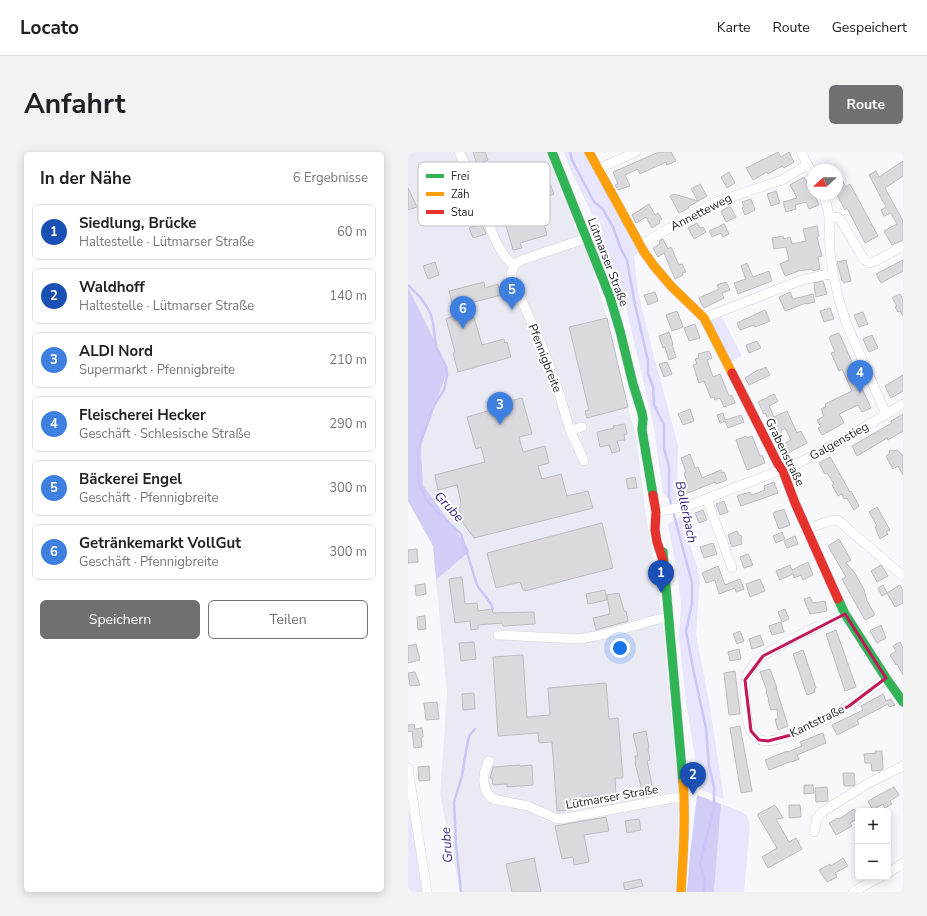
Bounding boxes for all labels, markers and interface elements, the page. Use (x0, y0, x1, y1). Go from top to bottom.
text: Locato (20, 15, 79, 41)
text: Karte (717, 18, 751, 37)
text: Route (773, 18, 810, 37)
text: Gespeichert (832, 18, 907, 37)
text: Anfahrt (24, 85, 125, 123)
button: Route (829, 85, 903, 124)
legend (418, 162, 550, 226)
north arrow (807, 164, 843, 200)
text: In der Nähe (40, 167, 131, 190)
text: 6 Ergebnisse (293, 169, 368, 187)
text: Frei (451, 169, 469, 184)
text: Zäh (451, 187, 469, 202)
street label: Annetteweg (668, 190, 734, 234)
text: Stau (451, 205, 474, 220)
text: Siedlung, Brücke (79, 213, 196, 233)
street label: Lütmarser Straße (584, 215, 632, 309)
text: 1 (50, 223, 58, 241)
text: 60 m (337, 223, 367, 241)
text: Haltestelle · Lütmarser Straße (79, 233, 254, 251)
text: Waldhoff (79, 277, 145, 297)
pin: 5 (499, 277, 525, 310)
text: 2 (50, 287, 58, 305)
text: 140 m (329, 287, 367, 305)
pin: 6 (450, 296, 476, 329)
text: Haltestelle · Lütmarser Straße (79, 297, 254, 315)
street label: Pfennigbreite (525, 321, 565, 395)
text: ALDI Nord (79, 341, 153, 361)
text: 3 (50, 351, 58, 369)
text: 210 m (329, 351, 367, 369)
pin: 4 (847, 360, 873, 393)
text: Supermarkt · Pfennigbreite (79, 361, 235, 379)
pin: 3 (487, 392, 513, 425)
text: Fleischerei Hecker (79, 405, 206, 425)
text: 4 (50, 415, 58, 433)
text: 290 m (329, 415, 367, 433)
street label: Grabenstraße (762, 415, 808, 489)
street label: Galgenstieg (807, 418, 871, 464)
text: Geschäft · Schlesische Straße (79, 425, 250, 443)
text: Bäckerei Engel (79, 469, 182, 489)
text: 5 (50, 479, 58, 497)
text: 300 m (329, 479, 367, 497)
water label: Bollerbach (671, 479, 701, 545)
water label: Grube (430, 488, 468, 526)
text: Geschäft · Pfennigbreite (79, 489, 218, 507)
text: Getränkemarkt VollGut (79, 533, 241, 553)
text: 6 (50, 543, 58, 561)
text: 300 m (329, 543, 367, 561)
text: Geschäft · Pfennigbreite (79, 553, 218, 571)
pin: 1 (648, 560, 674, 593)
button: Speichern (40, 600, 200, 639)
button: Teilen (208, 600, 368, 639)
your location (610, 638, 630, 658)
street label: Kantstraße (787, 701, 847, 741)
pin: 2 (680, 762, 706, 795)
street label: Lütmarser Straße (564, 781, 660, 813)
map controls (855, 808, 891, 880)
button: + (855, 808, 891, 844)
water label: Grube (437, 826, 457, 864)
button: − (855, 844, 891, 880)

